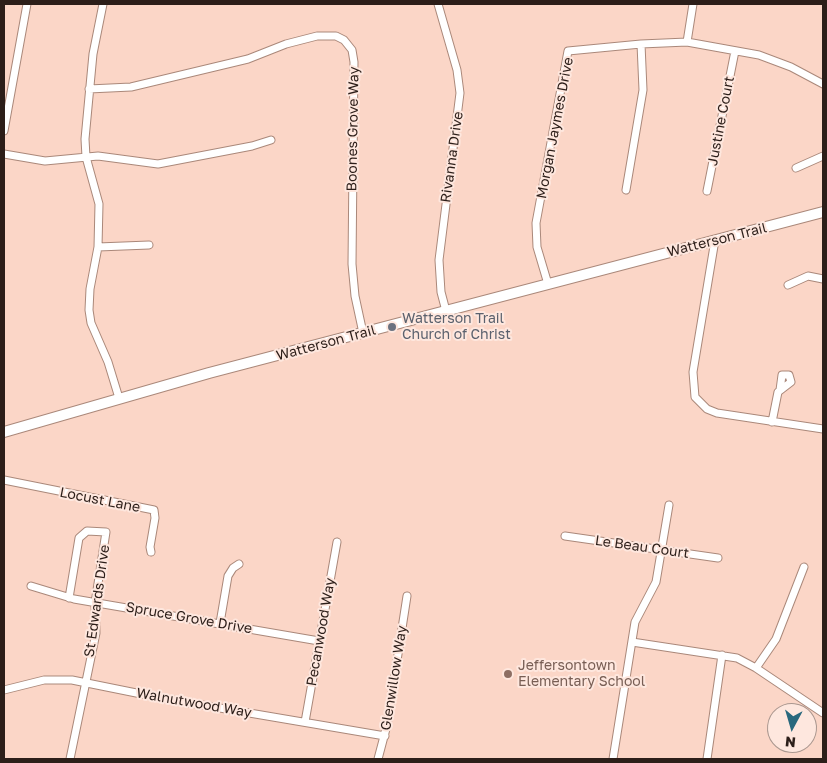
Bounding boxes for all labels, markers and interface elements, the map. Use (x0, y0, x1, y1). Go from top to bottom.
street label: Morgan Jaymes Drive (533, 56, 577, 200)
street label: Boones Grove Way (344, 67, 362, 191)
street label: Justine Court (704, 75, 738, 167)
street label: Rivanna Drive (437, 110, 467, 204)
street label: Watterson Trail (665, 219, 769, 261)
place label: Watterson Trail Church of Christ (402, 311, 511, 344)
marker: Watterson Trail Church of Christ (386, 321, 398, 333)
street label: Watterson Trail (275, 322, 377, 364)
street label: Locust Lane (58, 484, 142, 516)
street label: Le Beau Court (594, 532, 690, 562)
street label: St Edwards Drive (81, 544, 113, 658)
street label: Pecanwood Way (303, 577, 339, 687)
street label: Spruce Grove Drive (125, 599, 253, 637)
street label: Glenwillow Way (377, 624, 411, 732)
place label: Jeffersontown Elementary School (518, 658, 645, 690)
marker: Jeffersontown Elementary School (502, 668, 514, 680)
street label: Walnutwood Way (135, 685, 253, 721)
north arrow (767, 703, 817, 753)
text: N (784, 733, 797, 751)

